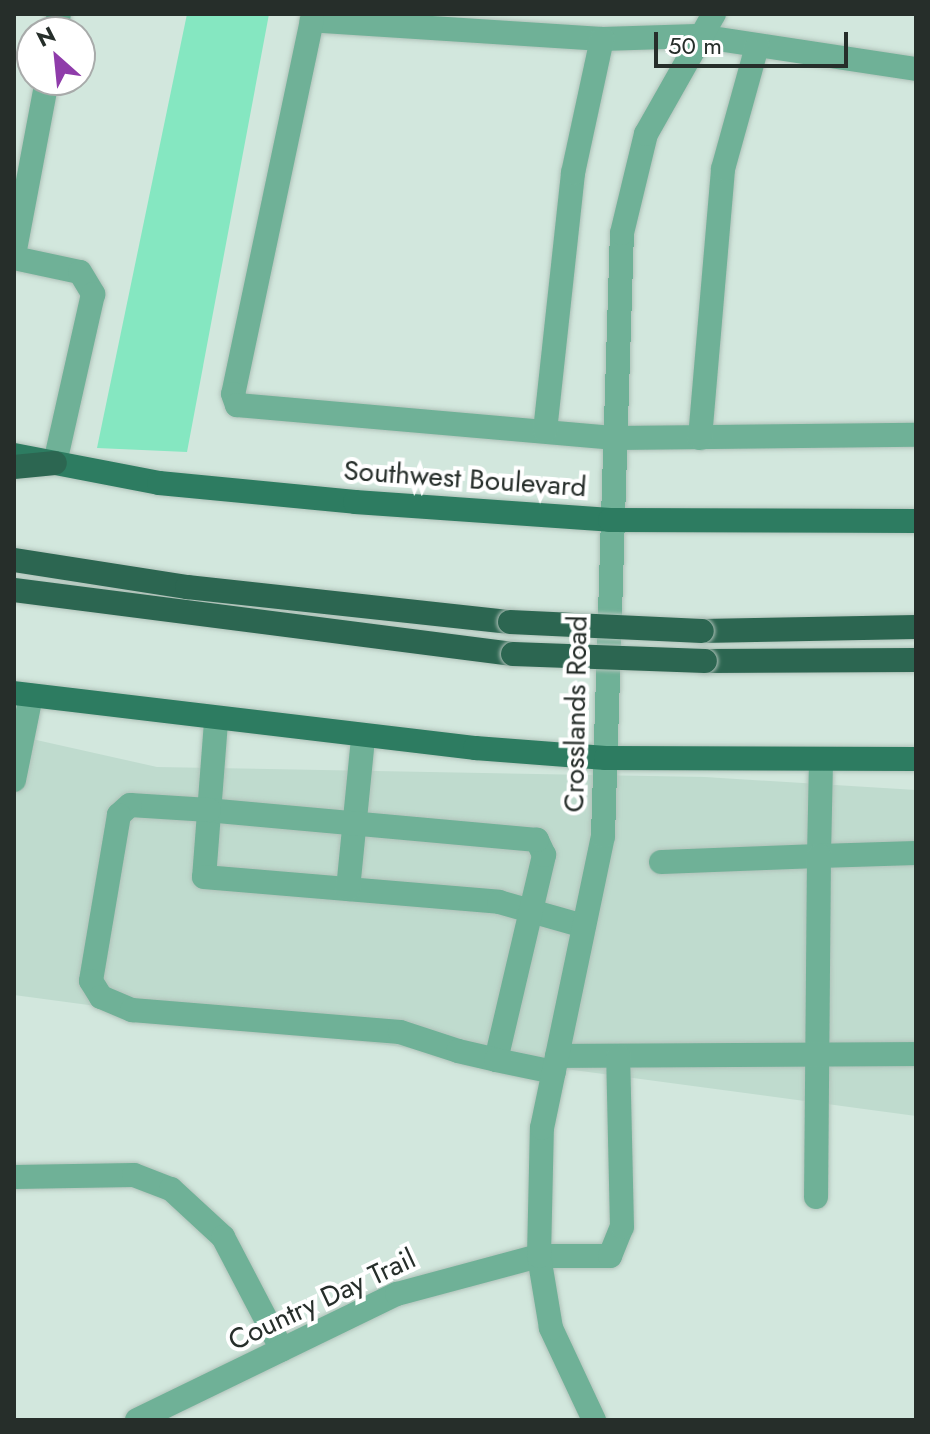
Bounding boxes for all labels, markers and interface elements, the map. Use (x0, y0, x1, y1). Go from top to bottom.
north arrow (16, 16, 96, 96)
scale bar (658, 16, 852, 66)
text: N (31, 18, 61, 55)
text: 50 m (668, 28, 722, 63)
street label: Southwest Boulevard (342, 454, 588, 504)
street label: Crosslands Road (557, 615, 595, 813)
street label: Country Day Trail (223, 1242, 421, 1358)

